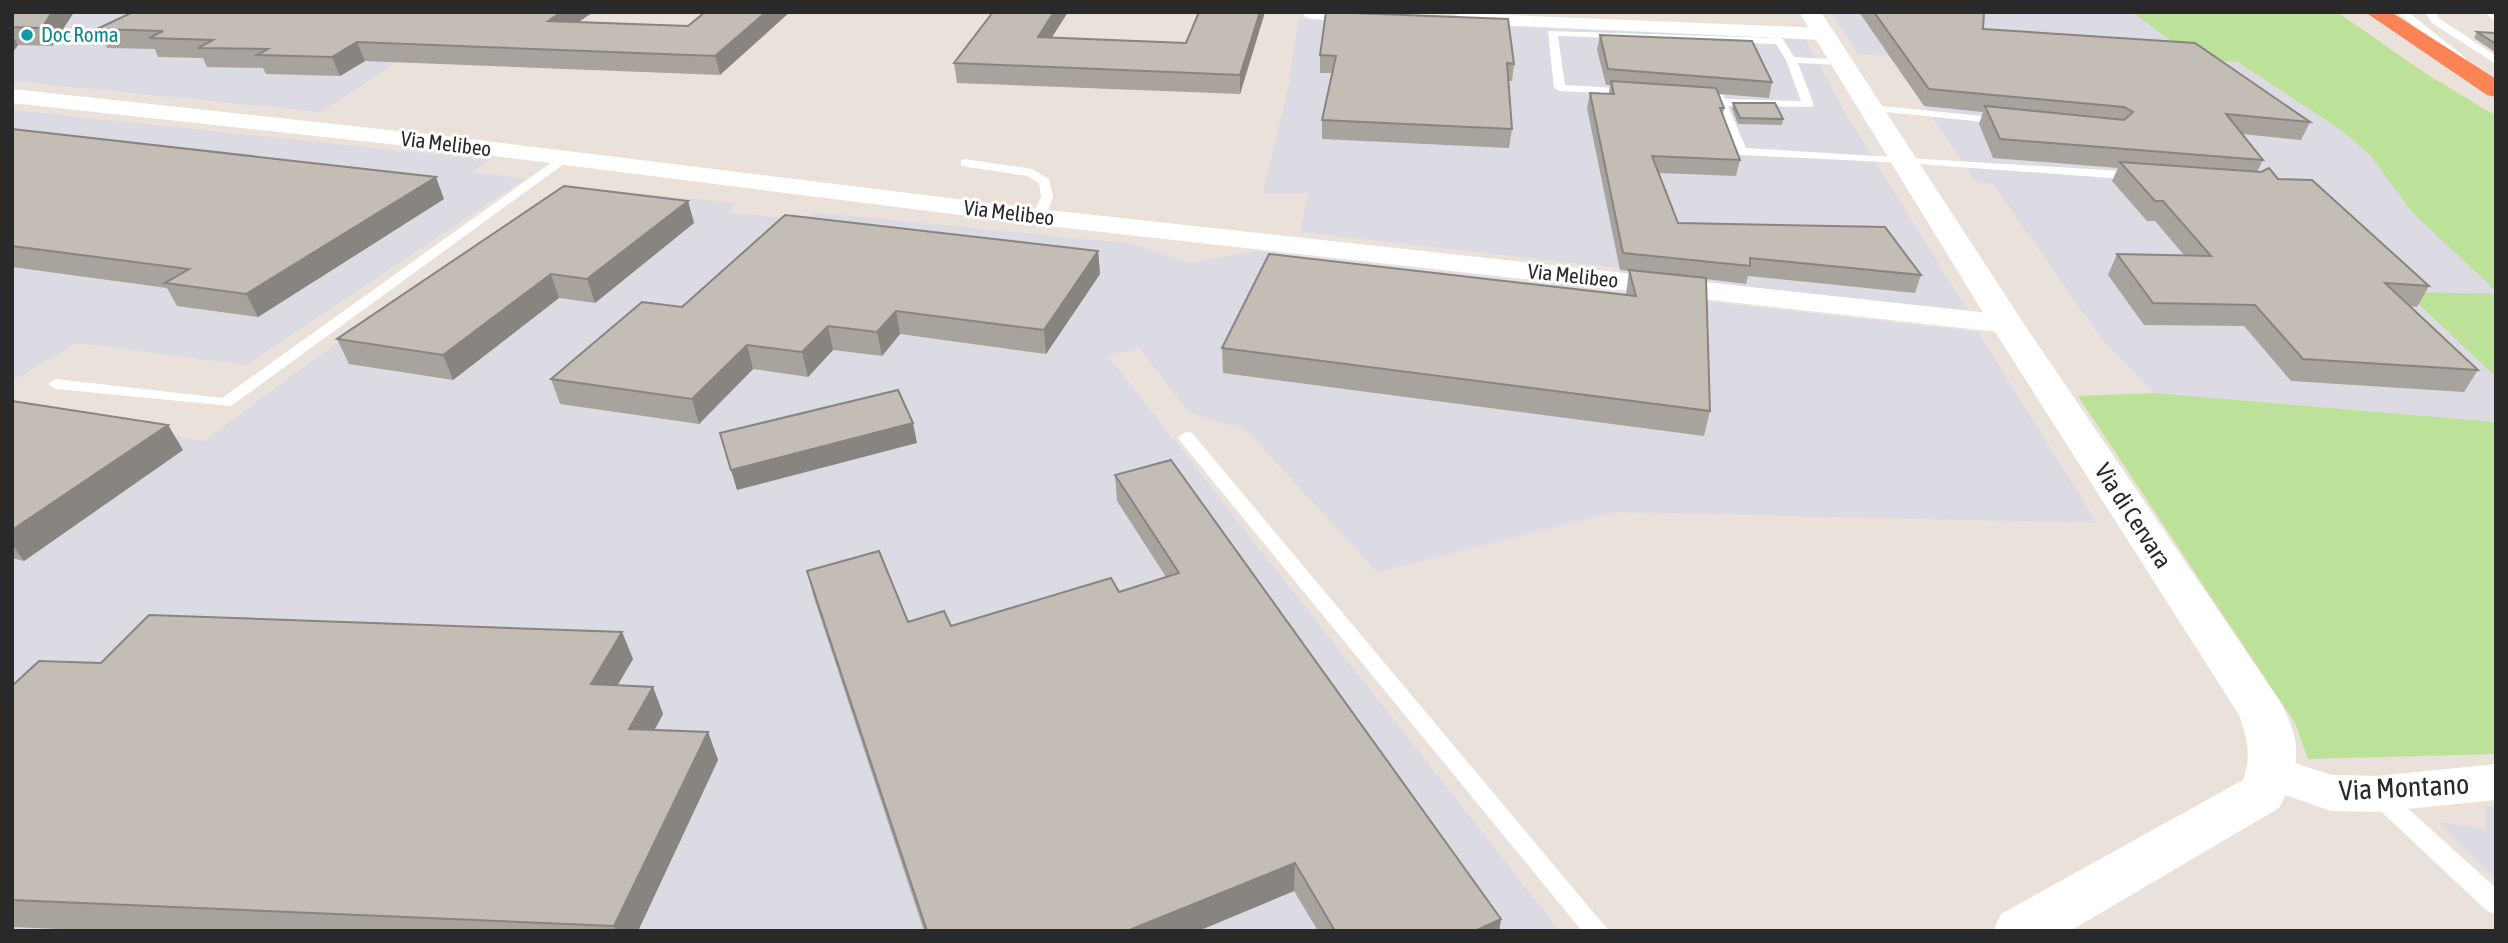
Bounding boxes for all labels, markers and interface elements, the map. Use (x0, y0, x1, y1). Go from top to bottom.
place label: Doc Roma (41, 22, 119, 46)
marker: Doc Roma (19, 27, 35, 43)
street label: Via Melibeo (399, 126, 493, 160)
street label: Via Melibeo (962, 195, 1056, 229)
street label: Via Melibeo (1527, 258, 1620, 292)
street label: Via di Cervara (2090, 458, 2177, 573)
street label: Via Montano (2338, 768, 2470, 806)

